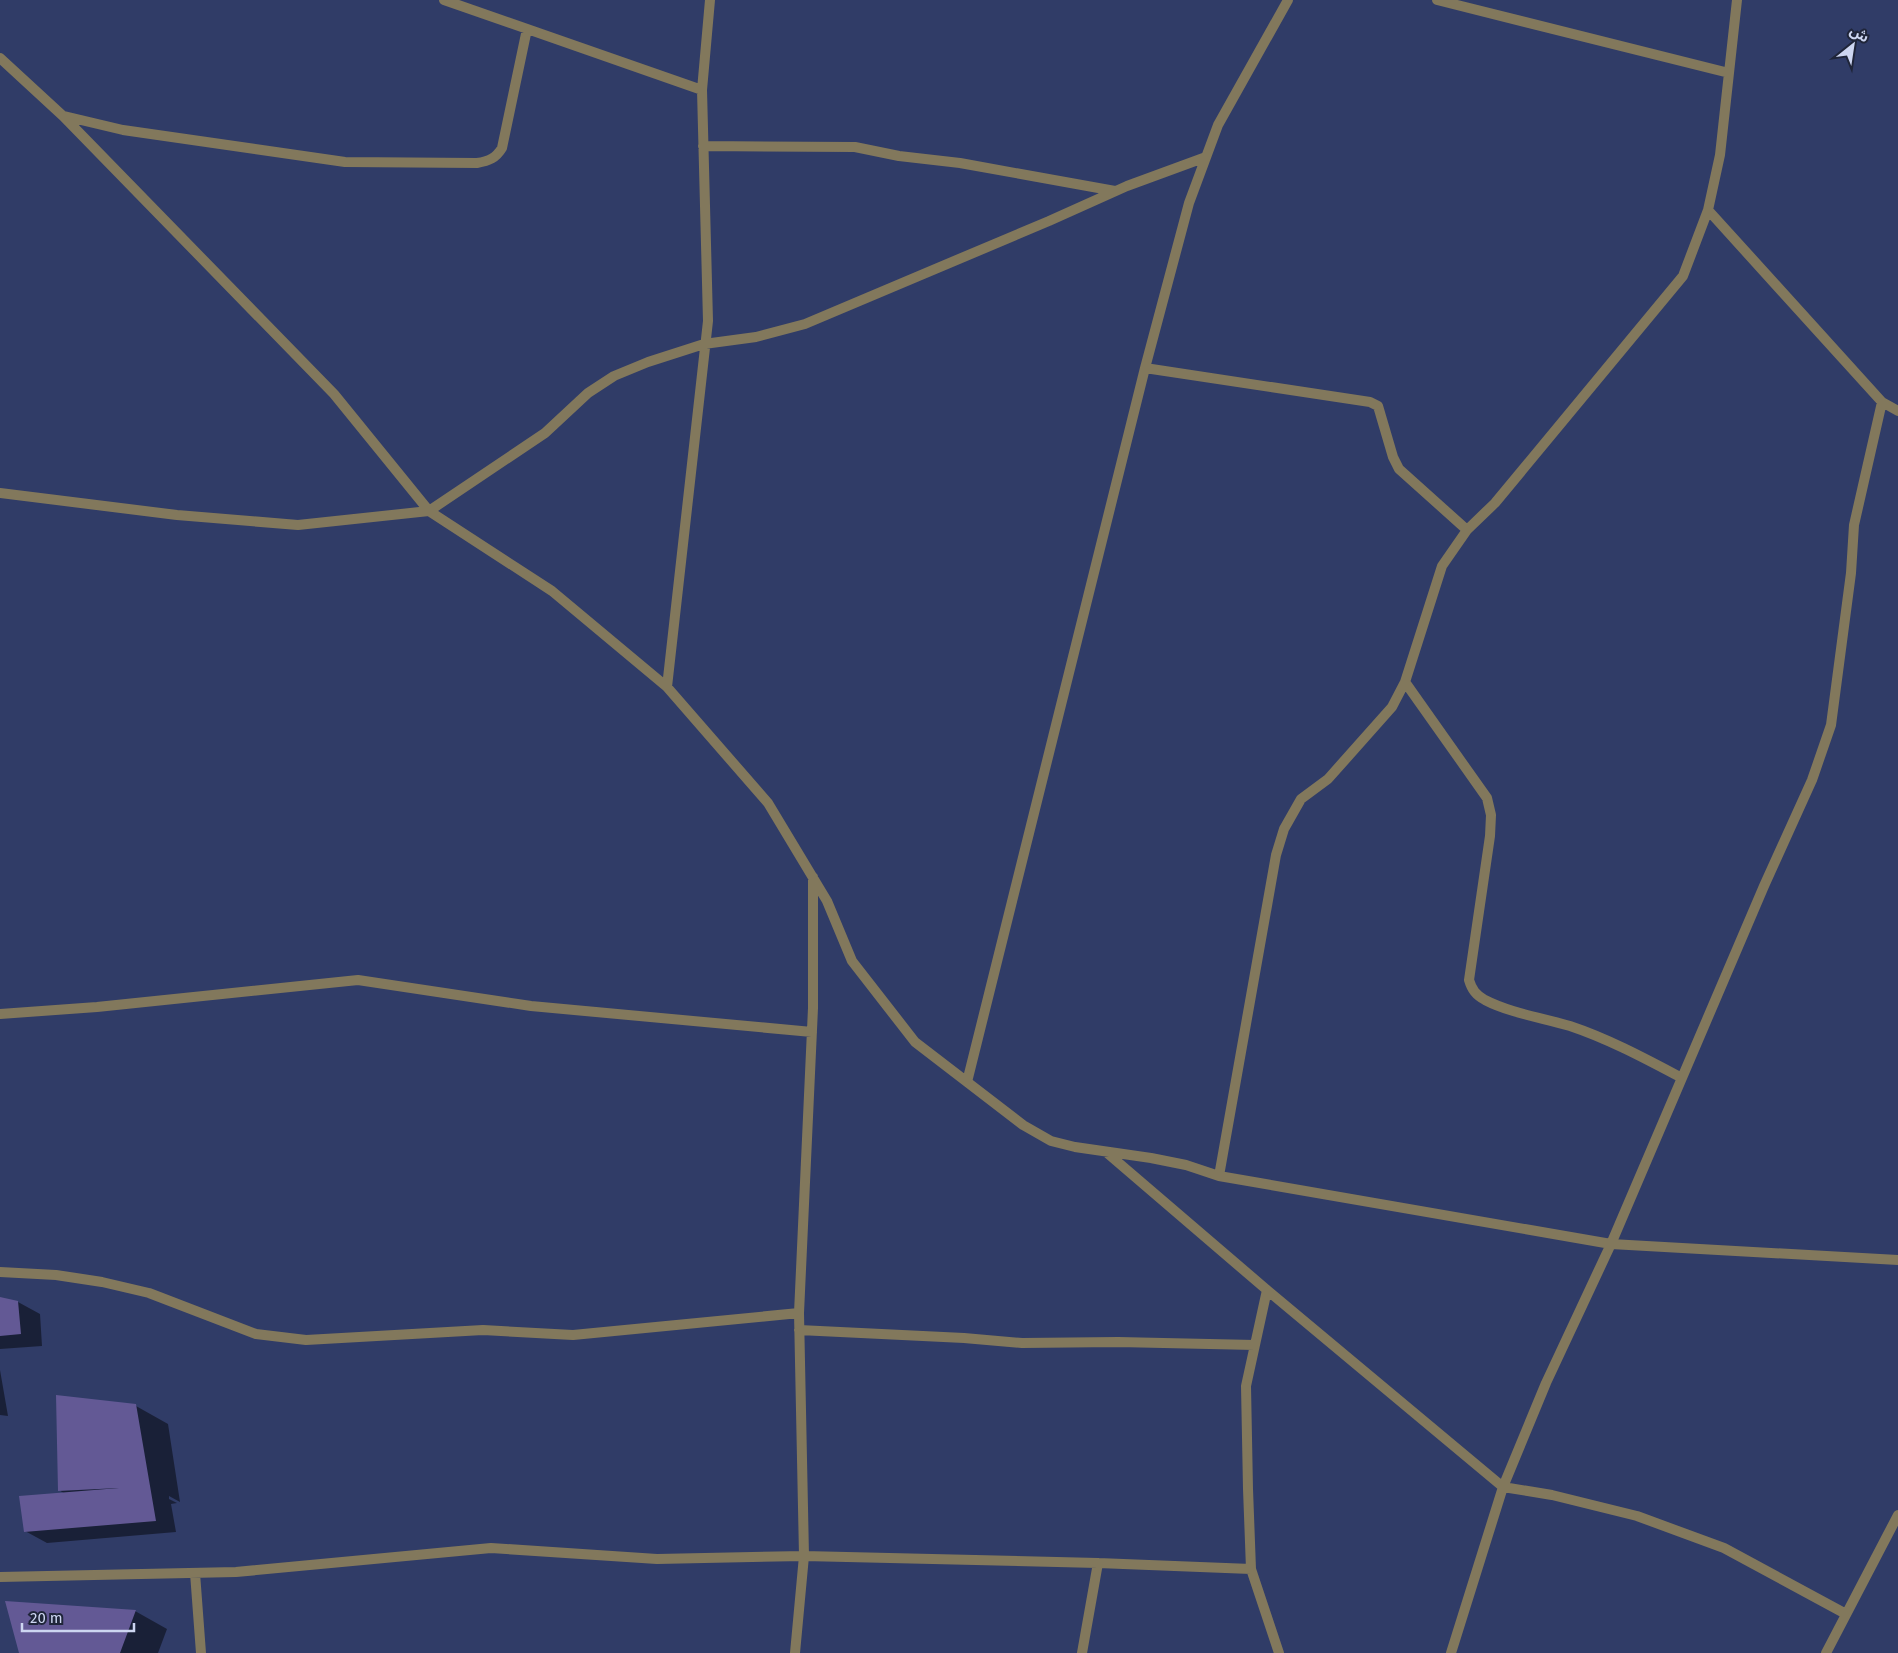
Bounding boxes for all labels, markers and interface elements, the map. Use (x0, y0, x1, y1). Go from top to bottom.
north arrow (1828, 20, 1878, 70)
text: ش (1847, 22, 1872, 46)
scale bar (22, 1600, 135, 1632)
text: 20 m (30, 1609, 63, 1627)

